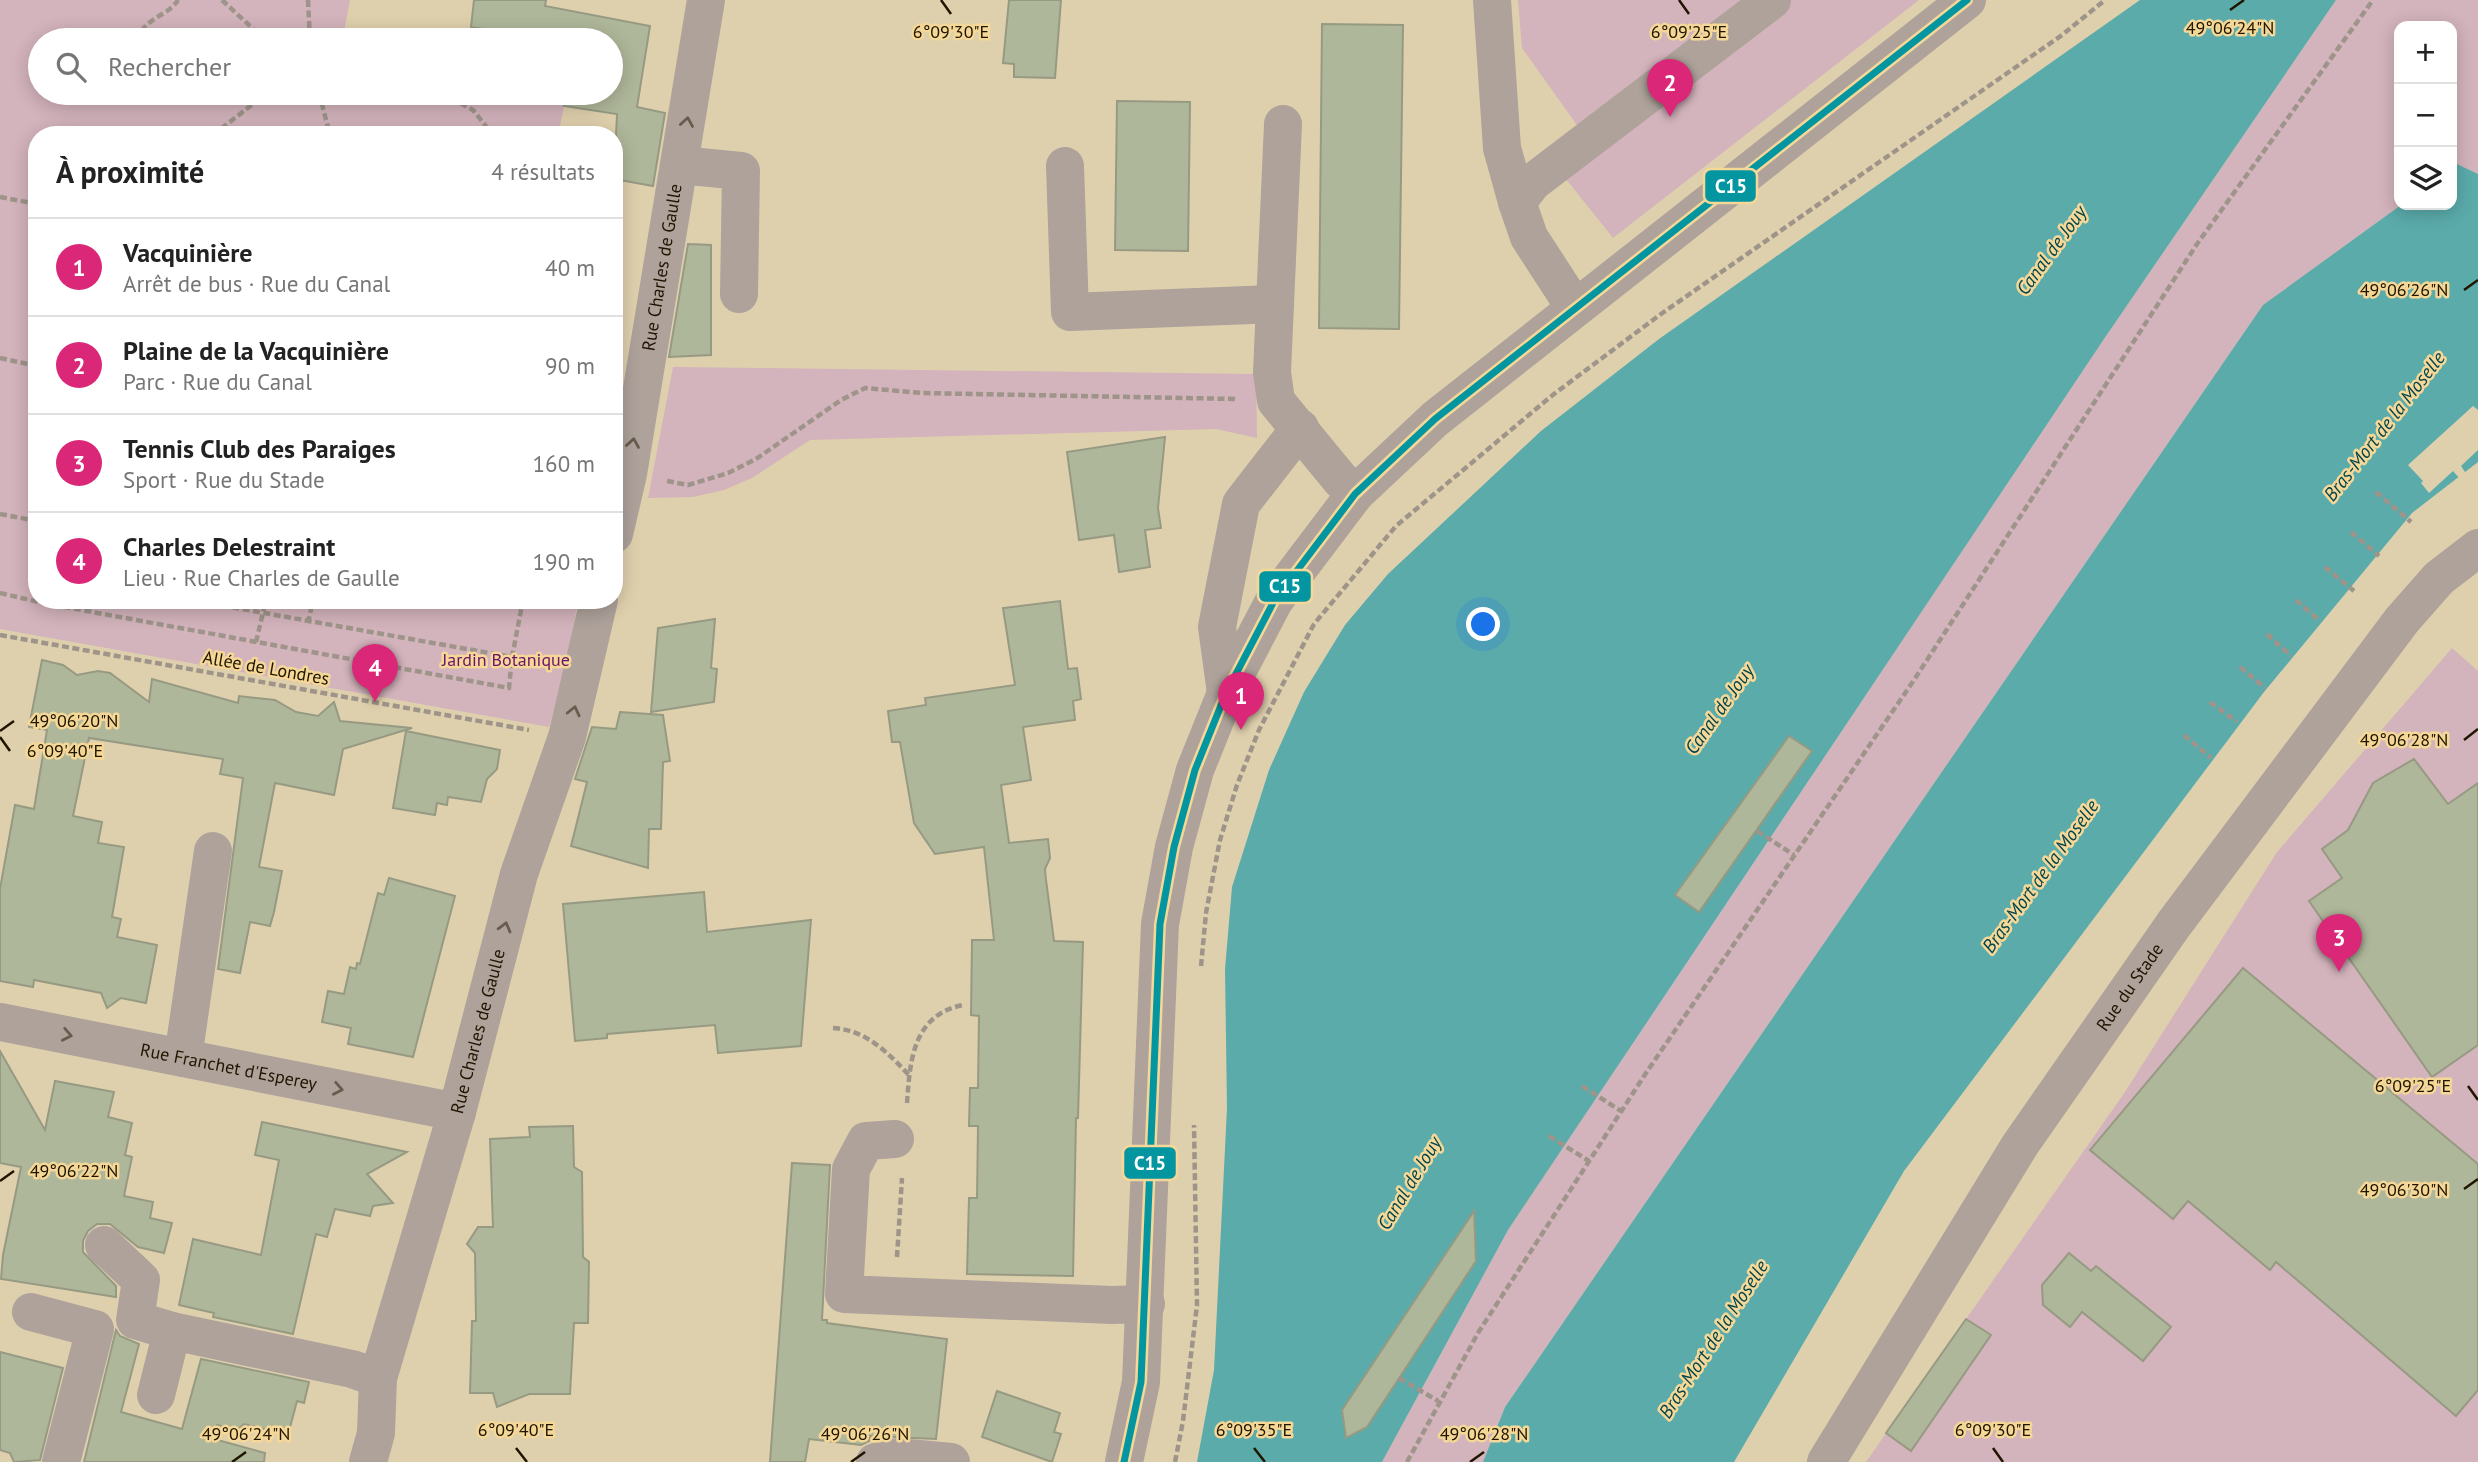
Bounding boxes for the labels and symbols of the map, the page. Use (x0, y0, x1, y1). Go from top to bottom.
text: 49°06'24"N (2186, 16, 2274, 39)
text: 6°09'30"E (913, 20, 989, 43)
text: 6°09'25"E (1651, 20, 1727, 43)
pin: 2 (1647, 59, 1693, 117)
one-way arrow (679, 116, 694, 128)
line badge: C15 (1704, 169, 1757, 203)
text: C15 (1715, 174, 1747, 198)
street label: Rue Charles de Gaulle (636, 182, 687, 353)
water label: Canal de Jouy (2011, 199, 2092, 299)
text: 49°06'26"N (2360, 278, 2448, 301)
water label: Bras-Mort de la Moselle (2318, 346, 2450, 506)
one-way arrow (625, 437, 640, 449)
line badge: C15 (1258, 570, 1312, 603)
text: C15 (1269, 574, 1301, 598)
your location (1466, 607, 1500, 641)
pin: 4 (352, 644, 398, 702)
street label: Allée de Londres (201, 645, 331, 690)
park label: Jardin Botanique (441, 648, 570, 671)
water label: Canal de Jouy (1679, 658, 1760, 759)
pin: 1 (1218, 672, 1264, 730)
one-way arrow (565, 705, 580, 717)
text: 49°06'20"N (30, 709, 118, 732)
text: 49°06'28"N (2360, 728, 2448, 751)
text: 6°09'40"E (27, 739, 103, 762)
water label: Bras-Mort de la Moselle (1976, 795, 2104, 957)
pin: 3 (2316, 914, 2362, 972)
one-way arrow (497, 921, 511, 933)
street label: Rue du Stade (2091, 939, 2168, 1035)
street label: Rue Charles de Gaulle (445, 946, 510, 1116)
one-way arrow (61, 1027, 73, 1042)
street label: Rue Franchet d'Esperey (138, 1038, 320, 1095)
text: 6°09'25"E (2375, 1074, 2451, 1097)
one-way arrow (332, 1080, 344, 1095)
water label: Canal de Jouy (1372, 1131, 1447, 1234)
line badge: C15 (1123, 1146, 1177, 1180)
text: C15 (1134, 1151, 1166, 1175)
text: 49°06'22"N (30, 1159, 118, 1182)
text: 49°06'30"N (2360, 1178, 2448, 1201)
water label: Bras-Mort de la Moselle (1653, 1255, 1773, 1422)
text: 6°09'40"E (478, 1418, 554, 1441)
text: 6°09'35"E (1216, 1418, 1292, 1441)
text: 6°09'30"E (1955, 1418, 2031, 1441)
text: 49°06'24"N (202, 1422, 290, 1445)
text: 49°06'26"N (821, 1422, 909, 1445)
text: 49°06'28"N (1440, 1422, 1528, 1445)

